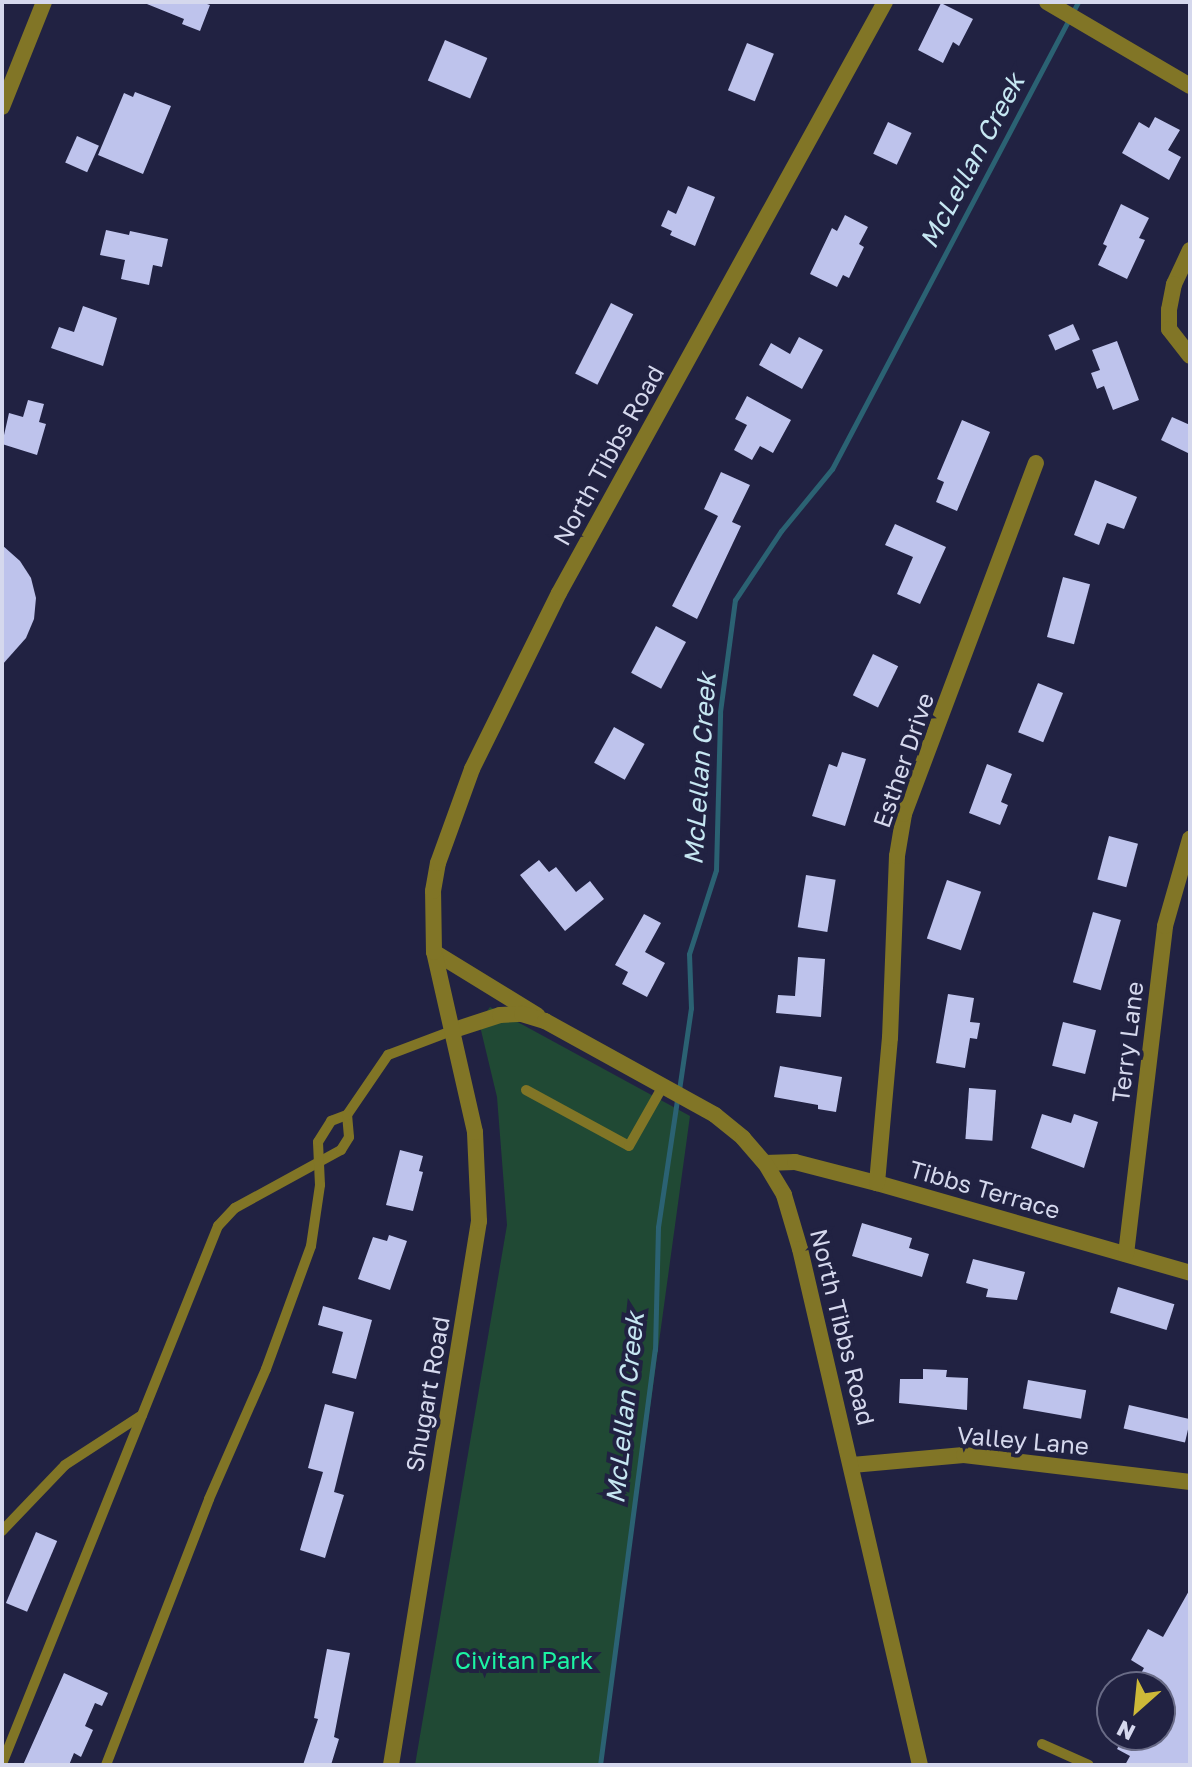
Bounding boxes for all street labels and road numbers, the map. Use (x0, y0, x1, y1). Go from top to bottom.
street label: North Tibbs Road (547, 360, 669, 550)
street label: Esther Drive (867, 689, 939, 831)
street label: Terry Lane (1105, 980, 1149, 1104)
street label: Tibbs Terrace (906, 1154, 1064, 1224)
street label: North Tibbs Road (805, 1226, 881, 1428)
street label: Shugart Road (399, 1314, 455, 1474)
street label: Valley Lane (956, 1420, 1090, 1460)

